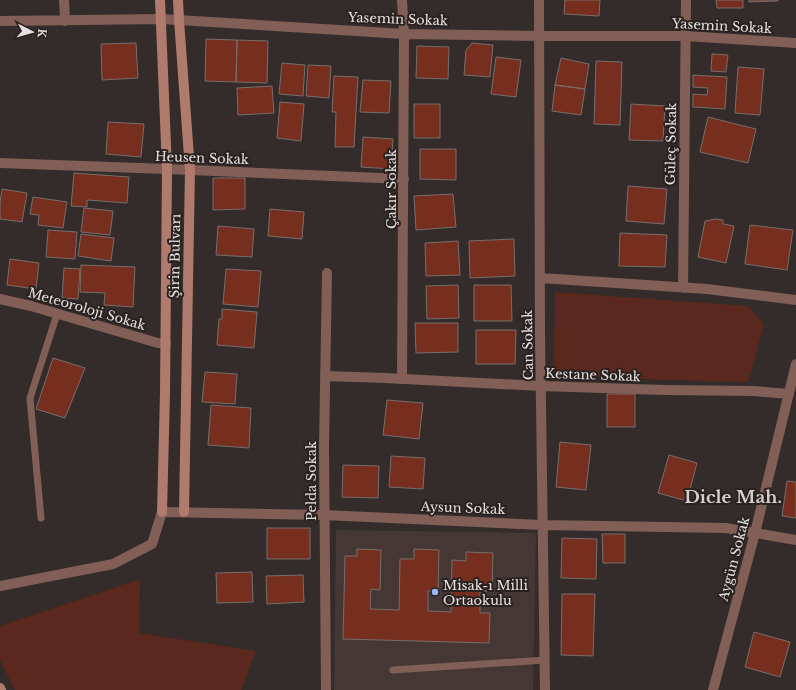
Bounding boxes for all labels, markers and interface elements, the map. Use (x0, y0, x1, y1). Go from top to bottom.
street label: Yasemin Sokak (347, 9, 448, 29)
north arrow (12, 12, 52, 52)
street label: Yasemin Sokak (671, 15, 772, 37)
text: K (34, 28, 49, 39)
street label: Güleç Sokak (662, 103, 680, 185)
street label: Heusen Sokak (155, 148, 249, 168)
street label: Çakır Sokak (383, 149, 400, 229)
street label: Şirin Bulvarı (166, 213, 184, 298)
street label: Meteoroloji Sokak (26, 284, 148, 334)
street label: Can Sokak (519, 310, 537, 380)
street label: Kestane Sokak (545, 365, 641, 385)
street label: Pelda Sokak (303, 441, 320, 521)
district label: Dicle Mah. (684, 487, 782, 508)
street label: Aysun Sokak (419, 498, 506, 518)
street label: Aygün Sokak (714, 515, 753, 604)
place label: Misak-ı Milli Ortaokulu (443, 577, 528, 609)
marker: Misak-ı Milli Ortaokulu (430, 587, 440, 597)

